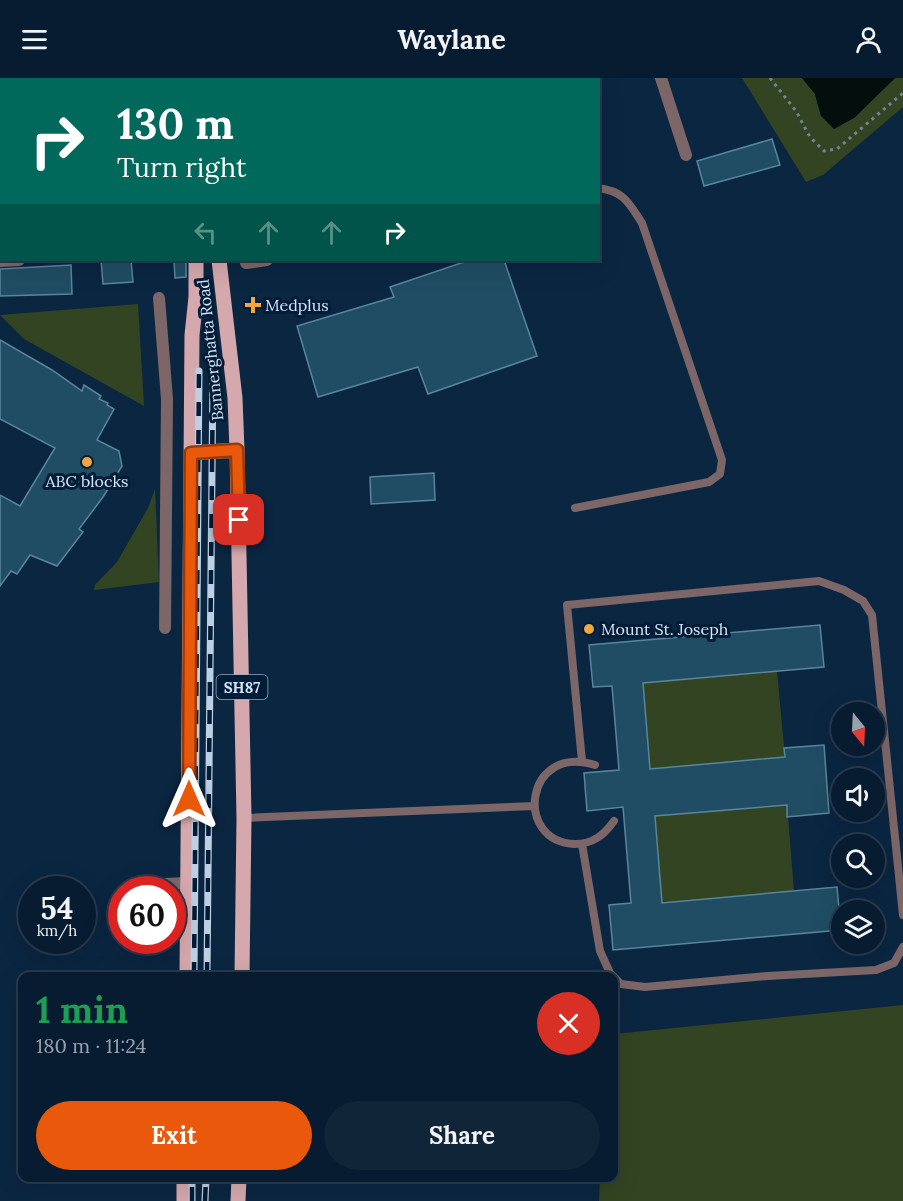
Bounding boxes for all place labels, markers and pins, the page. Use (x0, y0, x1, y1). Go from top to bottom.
place label: Medplus (265, 295, 329, 315)
marker: Medplus (246, 298, 260, 312)
marker: ABC blocks (80, 455, 94, 469)
place label: ABC blocks (45, 471, 128, 491)
pin (213, 494, 264, 545)
place label: Mount St. Joseph (601, 619, 729, 639)
marker: Mount St. Joseph (582, 622, 596, 636)

